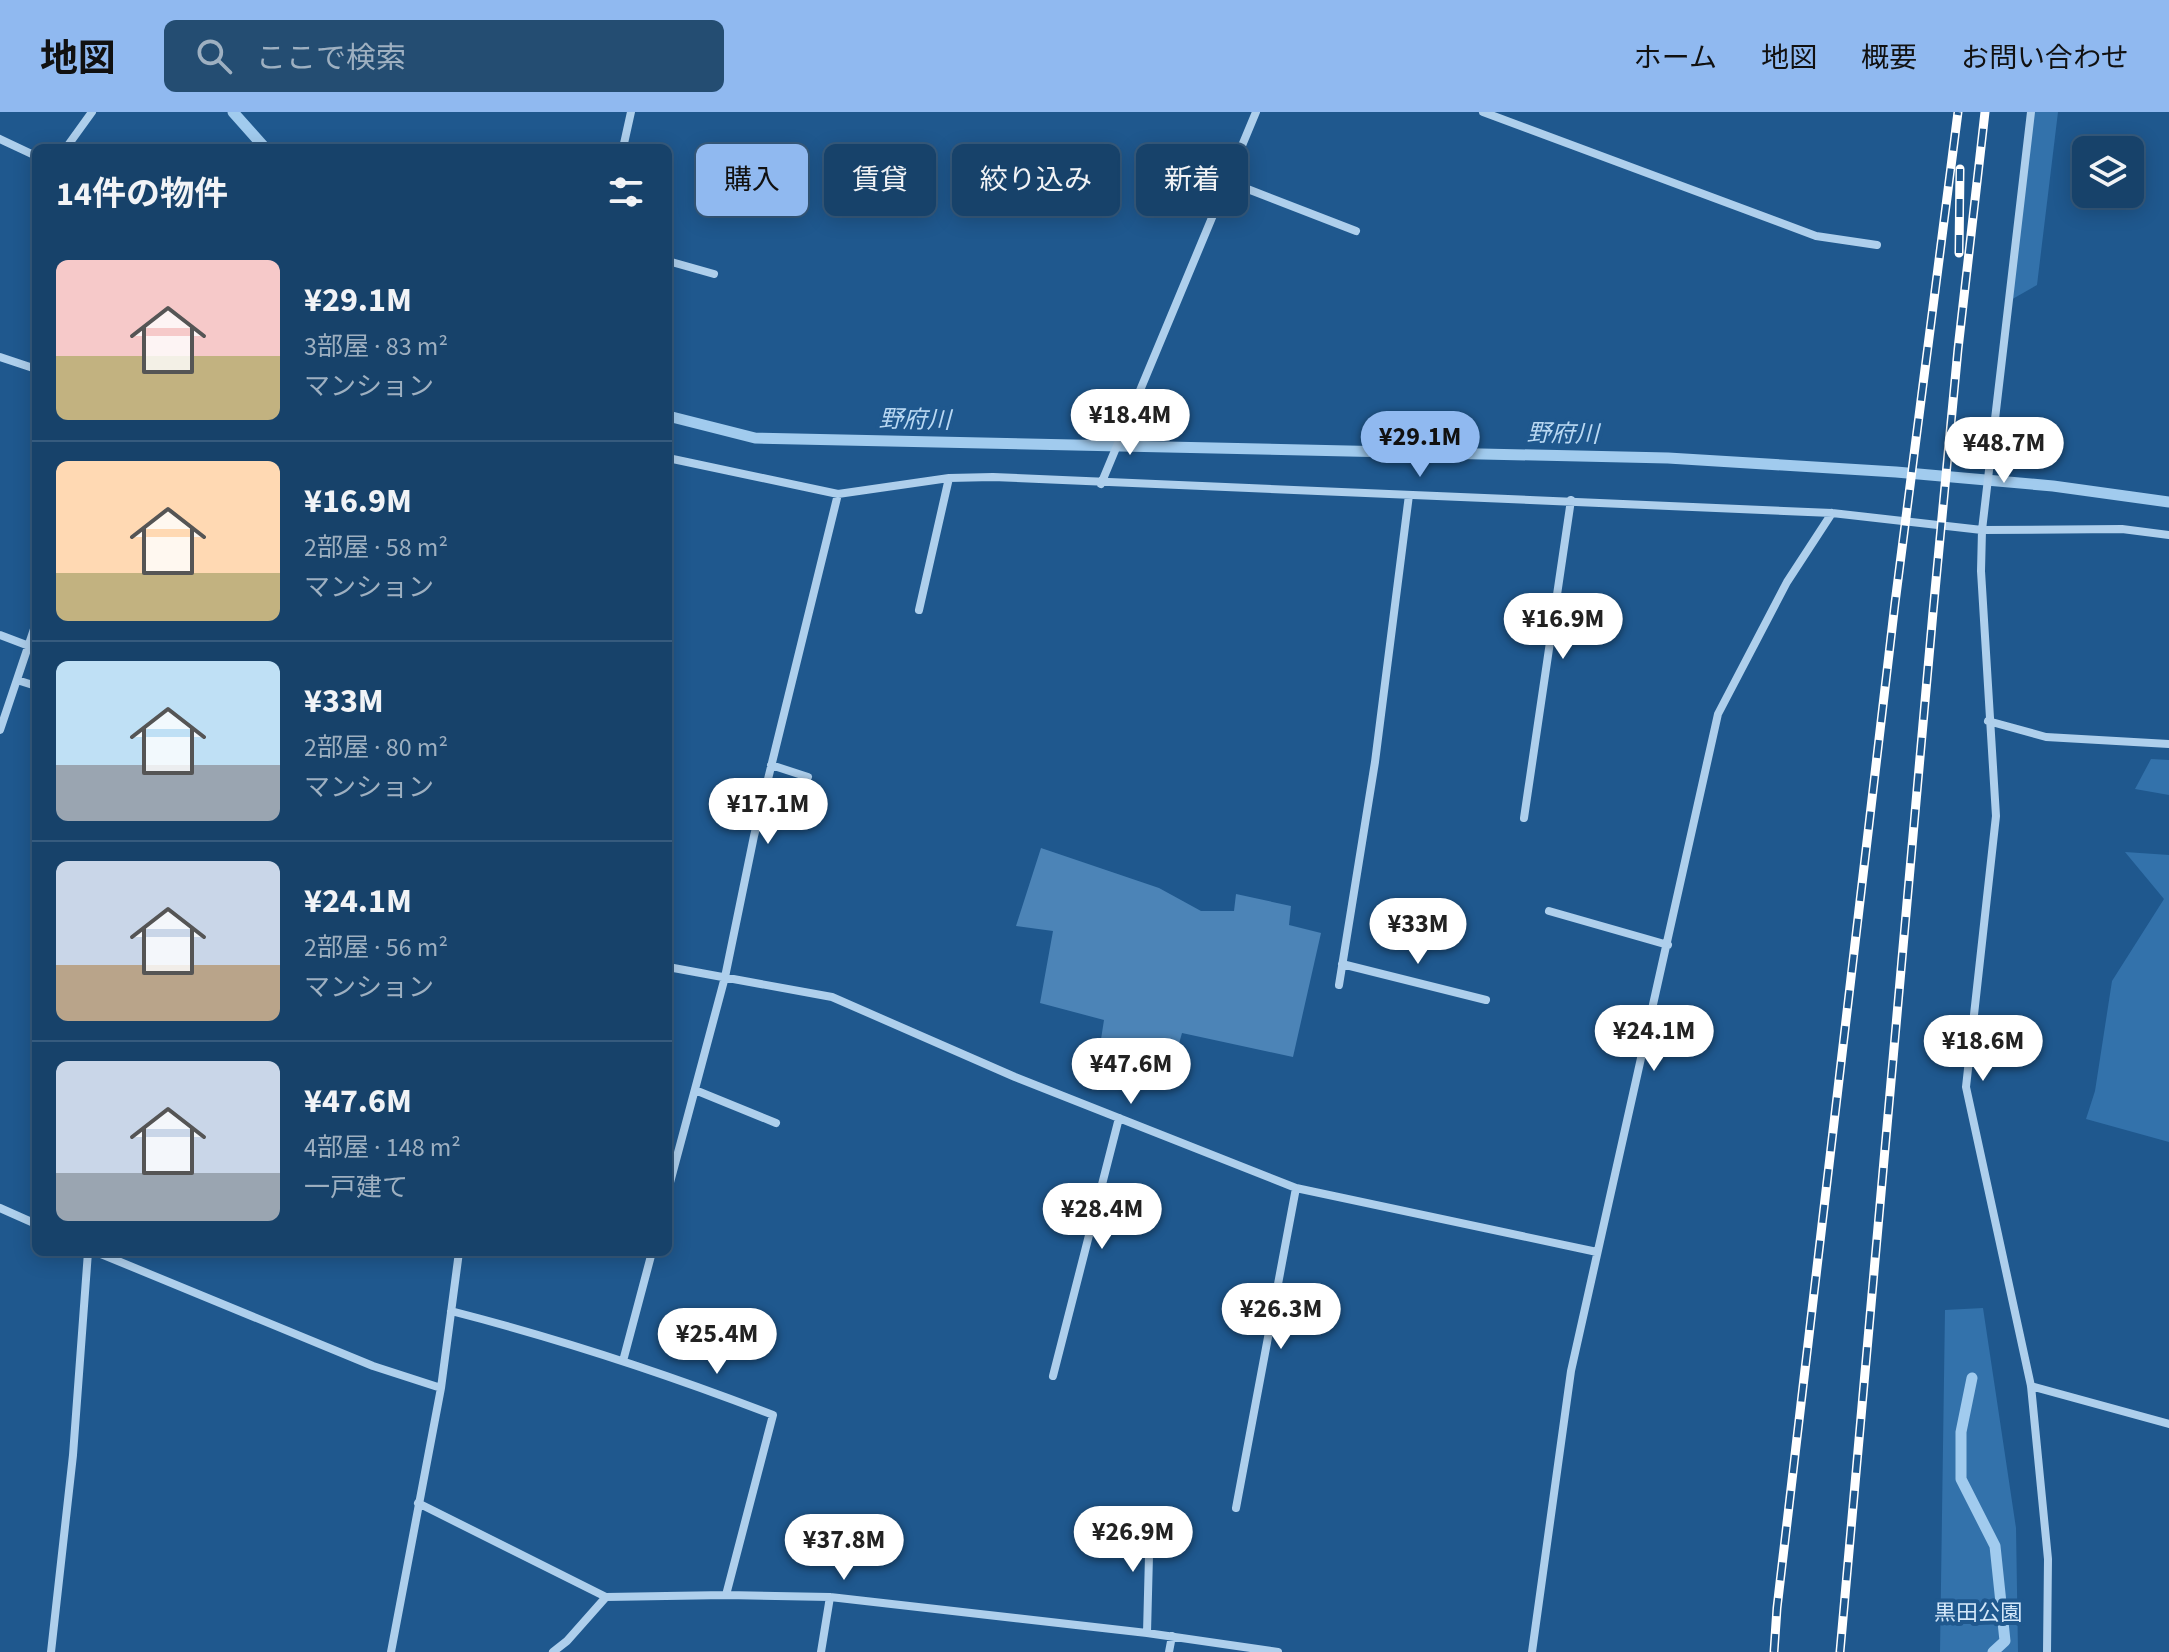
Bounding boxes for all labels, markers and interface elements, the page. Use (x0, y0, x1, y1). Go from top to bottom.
search box (164, 20, 724, 92)
text: 地図 (40, 32, 116, 86)
icon: search (192, 34, 236, 78)
text: ここで検索 (256, 37, 406, 80)
text: ホーム (1634, 38, 1717, 78)
text: 地図 (1761, 38, 1817, 78)
text: 概要 (1861, 38, 1917, 78)
text: お問い合わせ (1961, 38, 2129, 78)
map controls (2072, 136, 2144, 208)
button: layers (2072, 136, 2144, 208)
chip: 購入 (696, 144, 808, 216)
chip: 賃貸 (824, 144, 936, 216)
chip: 絞り込み (952, 144, 1120, 216)
chip: 新着 (1136, 144, 1248, 216)
text: 14件の物件 (56, 170, 228, 219)
icon: filters (604, 170, 648, 214)
text: ¥29.1M (304, 276, 412, 325)
icon: home (120, 292, 216, 388)
text: 3部屋 · 83 m² (304, 328, 448, 365)
text: マンション (304, 368, 434, 405)
pin: ¥18.4M (1065, 389, 1195, 457)
text: ¥18.4M (1089, 396, 1171, 433)
water label: 野府川 (879, 402, 954, 438)
pin: ¥29.1M (1355, 411, 1485, 479)
water label: 野府川 (1527, 416, 1602, 452)
pin: ¥48.7M (1939, 417, 2069, 485)
text: ¥29.1M (1379, 418, 1461, 455)
text: ¥48.7M (1963, 424, 2045, 461)
text: ¥16.9M (304, 477, 412, 526)
icon: home (120, 493, 216, 589)
text: 2部屋 · 58 m² (304, 529, 448, 566)
text: マンション (304, 569, 434, 606)
pin: ¥16.9M (1498, 593, 1628, 661)
text: ¥16.9M (1522, 600, 1604, 637)
text: ¥33M (304, 677, 384, 726)
icon: home (120, 693, 216, 789)
text: 2部屋 · 80 m² (304, 729, 448, 766)
text: マンション (304, 769, 434, 806)
pin: ¥17.1M (703, 778, 833, 846)
text: ¥17.1M (727, 785, 809, 822)
text: ¥24.1M (304, 877, 412, 926)
icon: home (120, 893, 216, 989)
pin: ¥33M (1371, 898, 1465, 966)
text: ¥33M (1388, 905, 1449, 942)
text: 2部屋 · 56 m² (304, 929, 448, 966)
text: マンション (304, 969, 434, 1006)
pin: ¥24.1M (1589, 1005, 1719, 1073)
text: ¥24.1M (1613, 1012, 1695, 1049)
pin: ¥18.6M (1918, 1015, 2048, 1083)
text: ¥18.6M (1942, 1022, 2024, 1059)
pin: ¥47.6M (1066, 1038, 1196, 1106)
text: ¥47.6M (1090, 1045, 1172, 1082)
text: ¥47.6M (304, 1077, 412, 1126)
icon: home (120, 1093, 216, 1189)
text: 4部屋 · 148 m² (304, 1129, 461, 1166)
text: 一戸建て (304, 1169, 408, 1206)
pin: ¥28.4M (1037, 1183, 1167, 1251)
text: ¥28.4M (1061, 1190, 1143, 1227)
pin: ¥26.3M (1216, 1283, 1346, 1351)
text: ¥26.3M (1240, 1290, 1322, 1327)
pin: ¥25.4M (652, 1308, 782, 1376)
text: ¥25.4M (676, 1315, 758, 1352)
pin: ¥26.9M (1068, 1506, 1198, 1574)
text: ¥26.9M (1092, 1513, 1174, 1550)
pin: ¥37.8M (779, 1514, 909, 1582)
text: ¥37.8M (803, 1521, 885, 1558)
park label: 黒田公園 (1934, 1597, 2022, 1629)

